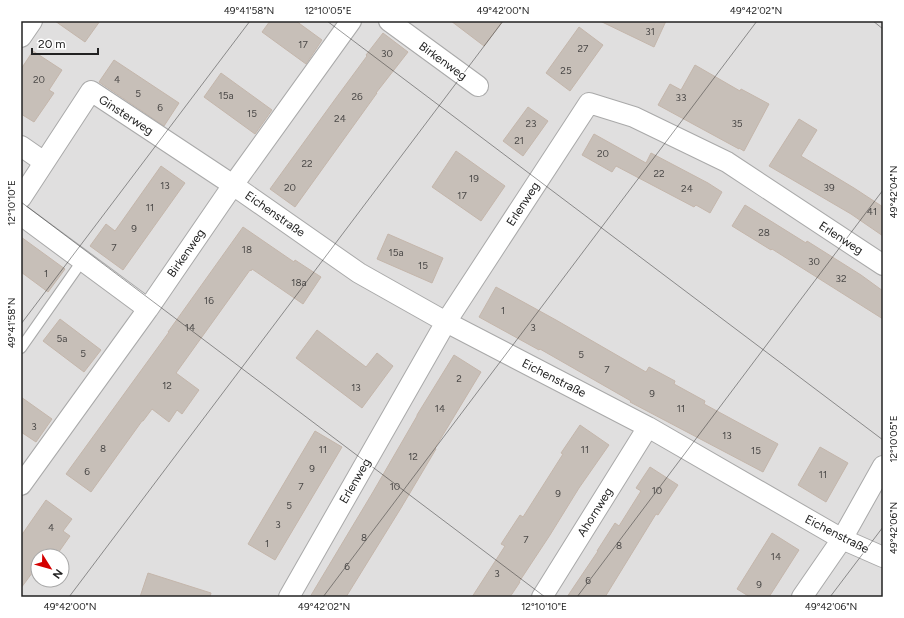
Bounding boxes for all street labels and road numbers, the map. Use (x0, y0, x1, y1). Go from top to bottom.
street label: Birkenweg (416, 39, 470, 83)
street label: Ginsterweg (96, 92, 156, 138)
street label: Erlenweg (504, 179, 542, 229)
street label: Eichenstraße (242, 188, 308, 240)
street label: Erlenweg (816, 219, 866, 257)
street label: Birkenweg (164, 226, 208, 280)
street label: Eichenstraße (520, 356, 589, 400)
street label: Erlenweg (336, 456, 374, 506)
street label: Ahornweg (574, 485, 616, 539)
street label: Eichenstraße (803, 512, 872, 556)

